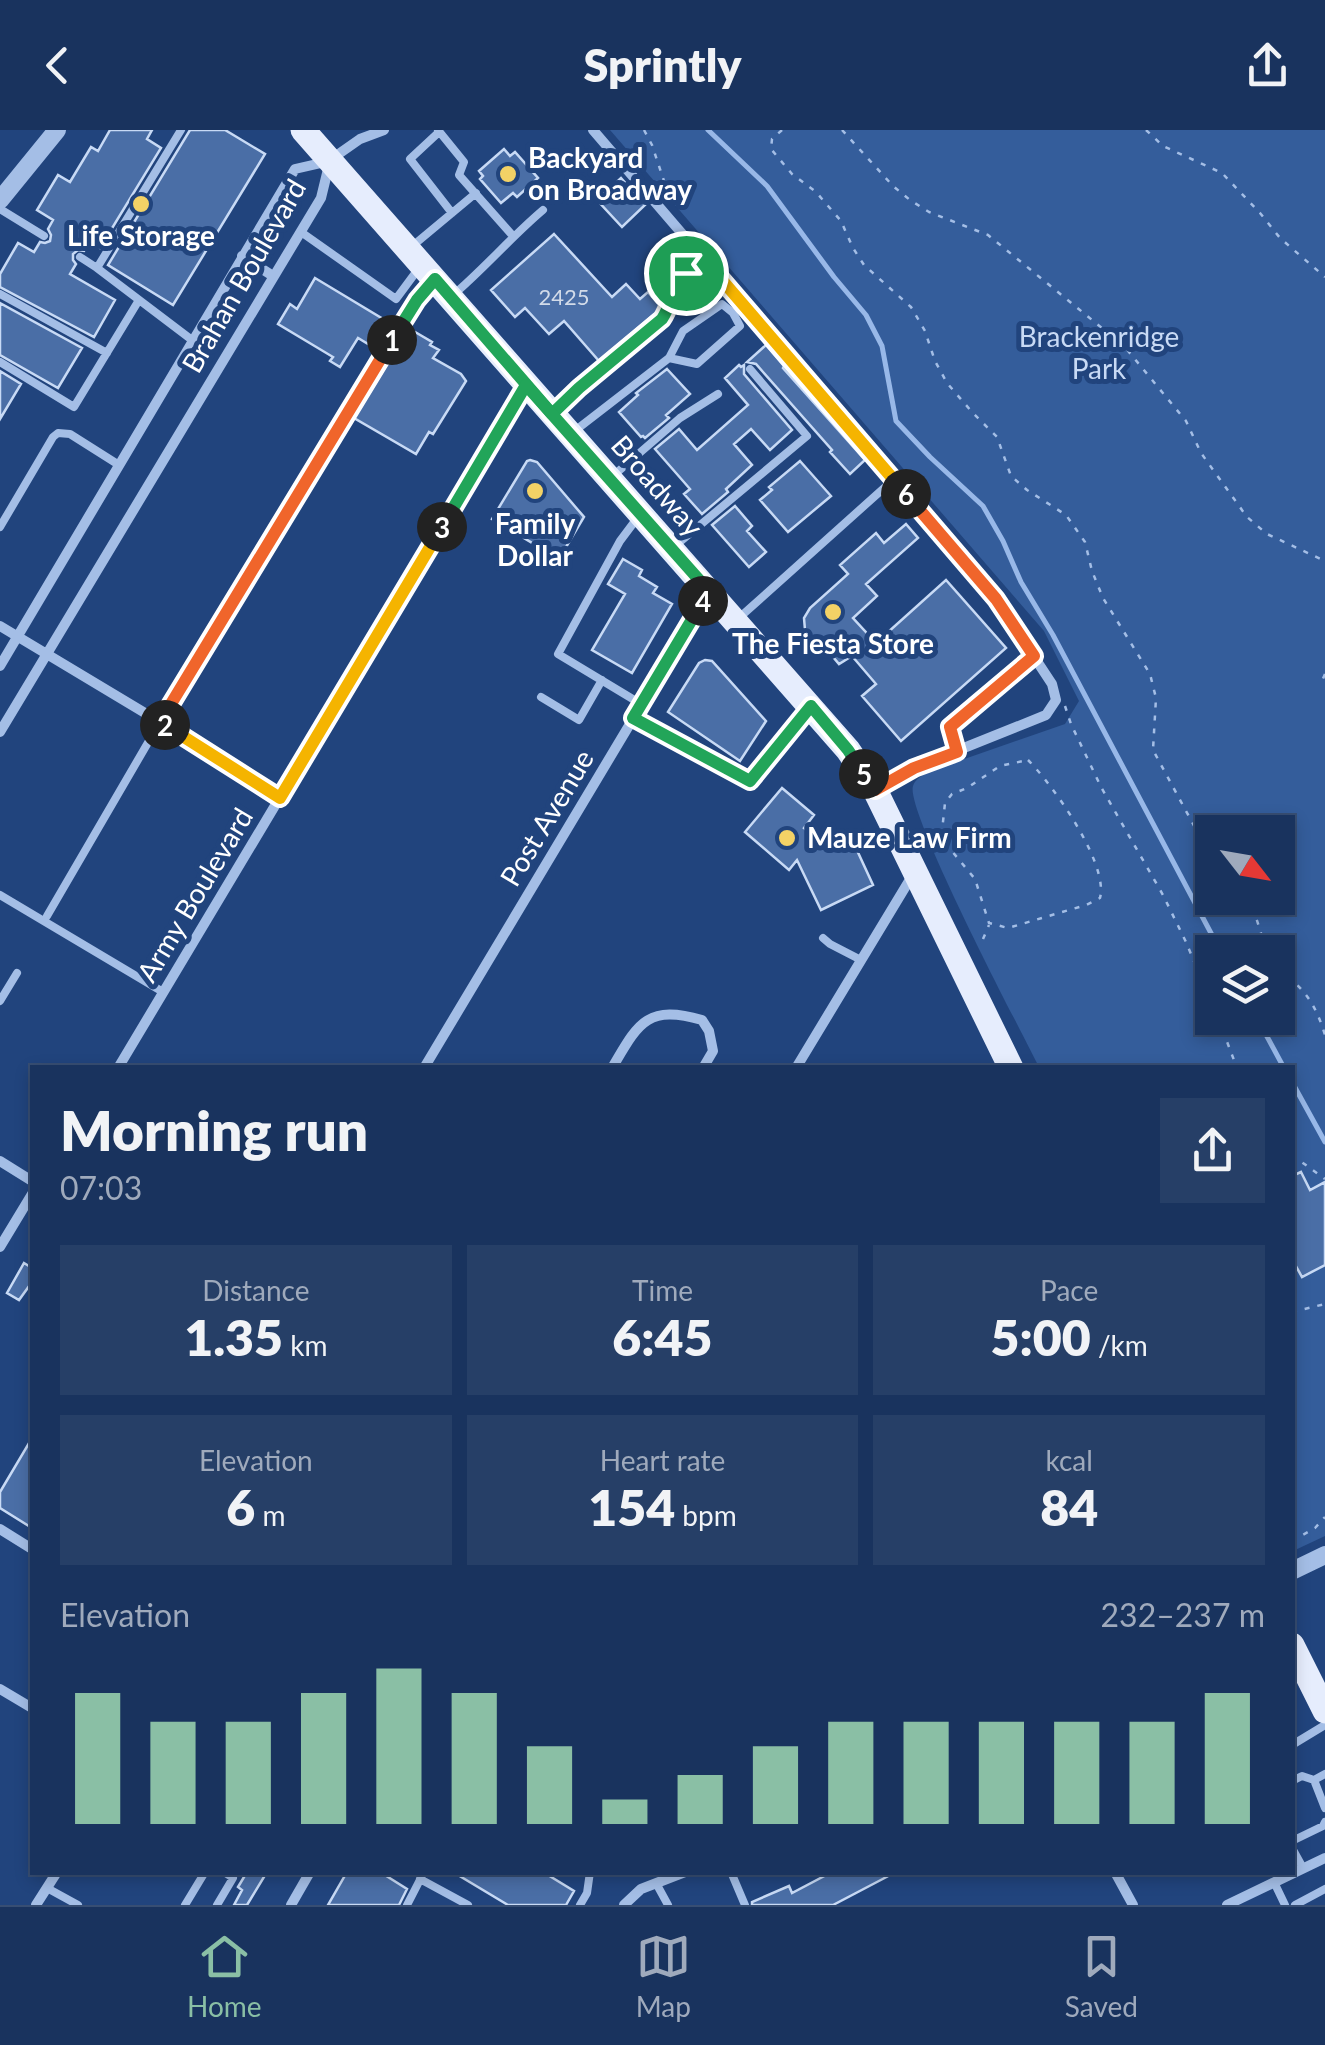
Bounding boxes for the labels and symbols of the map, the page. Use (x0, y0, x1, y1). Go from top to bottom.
place label: Backyard on Broadway (528, 140, 692, 206)
marker: Backyard on Broadway (497, 163, 519, 185)
street label: Brahan Boulevard (174, 173, 312, 378)
marker: Life Storage (130, 193, 152, 215)
place label: Life Storage (67, 218, 215, 252)
pin (644, 231, 729, 316)
house number: 2425 (538, 283, 590, 310)
pin: 1 (367, 315, 417, 365)
park label: Brackenridge Park (1019, 319, 1179, 385)
street label: Broadway (605, 428, 711, 543)
pin: 6 (881, 469, 931, 519)
marker: Family Dollar (524, 480, 546, 502)
pin: 3 (417, 502, 467, 552)
place label: Family Dollar (495, 506, 575, 572)
pin: 4 (678, 576, 728, 626)
marker: The Fiesta Store (822, 601, 844, 623)
place label: The Fiesta Store (732, 626, 934, 660)
pin: 2 (140, 700, 190, 750)
street label: Post Avenue (492, 743, 600, 892)
pin: 5 (839, 749, 889, 799)
street label: Army Boulevard (129, 801, 259, 987)
north arrow (1195, 815, 1295, 915)
place label: Mauze Law Firm (807, 820, 1012, 854)
marker: Mauze Law Firm (776, 827, 798, 849)

